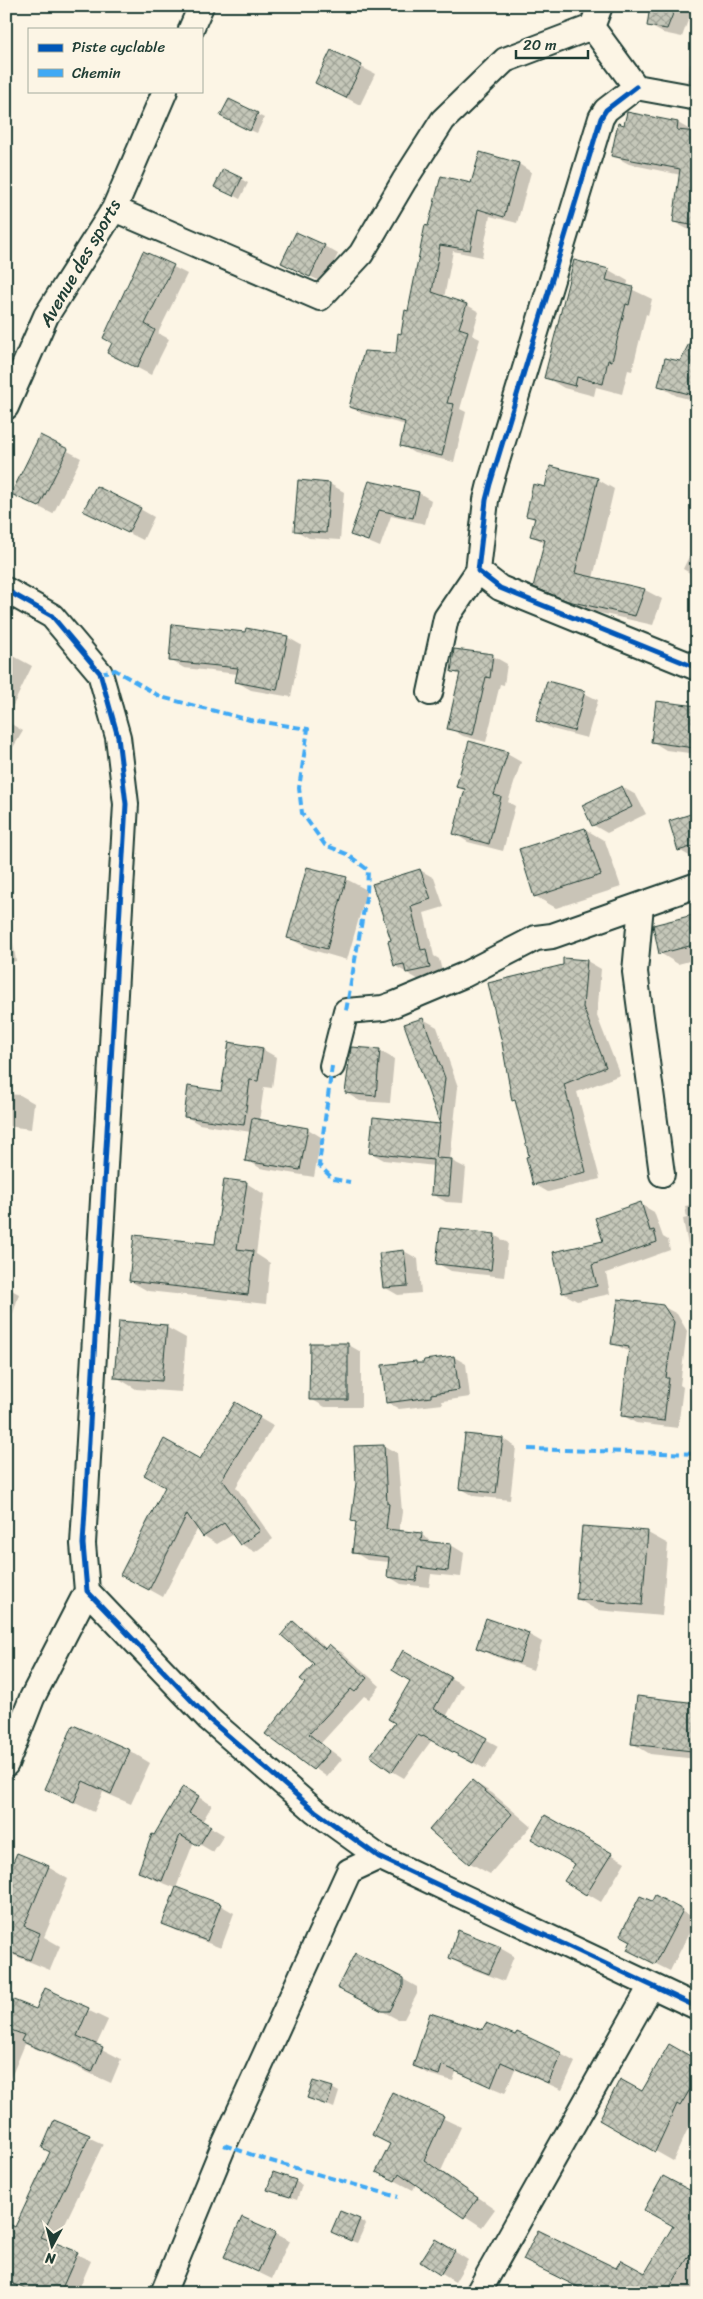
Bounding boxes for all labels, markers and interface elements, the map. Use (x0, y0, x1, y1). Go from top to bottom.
legend (28, 28, 202, 92)
scale bar (516, 28, 588, 60)
text: 20 m (523, 32, 557, 58)
text: Piste cyclable (72, 34, 165, 60)
text: Chemin (72, 60, 121, 86)
street label: Avenue des sports (30, 192, 130, 334)
north arrow (28, 2222, 78, 2272)
text: N (44, 2245, 58, 2272)

